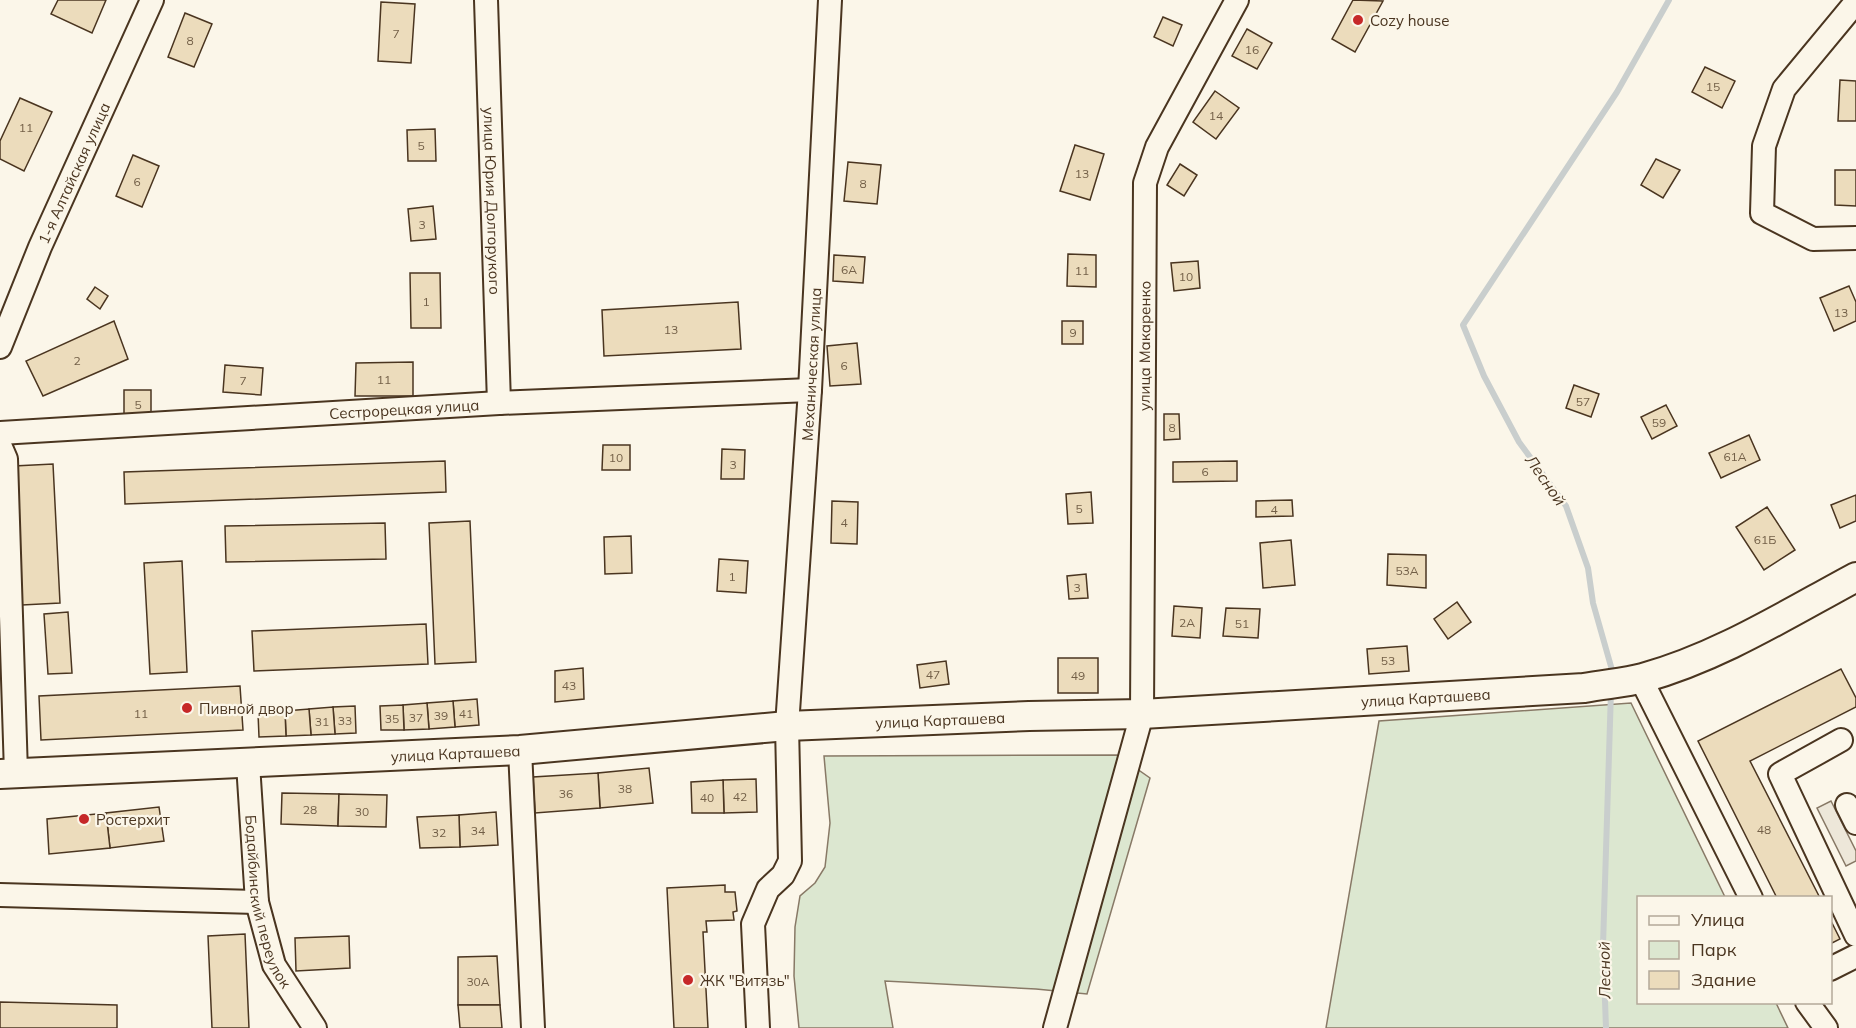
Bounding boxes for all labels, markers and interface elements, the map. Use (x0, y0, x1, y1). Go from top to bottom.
place label: Cozy house (1370, 11, 1449, 30)
marker: Cozy house (1351, 13, 1365, 27)
house number: 7 (392, 26, 400, 41)
house number: 8 (186, 33, 194, 48)
house number: 16 (1245, 42, 1259, 57)
house number: 15 (1706, 79, 1720, 94)
street label: 1-я Алтайская улица (33, 99, 114, 247)
street label: улица Юрия Долгорукого (480, 107, 505, 295)
house number: 14 (1209, 108, 1223, 123)
house number: 11 (19, 120, 33, 135)
house number: 5 (417, 138, 425, 153)
house number: 13 (1075, 166, 1089, 181)
house number: 6 (133, 174, 141, 189)
house number: 8 (859, 176, 867, 191)
house number: 3 (418, 217, 426, 232)
house number: 6А (841, 262, 857, 277)
house number: 11 (1075, 263, 1089, 278)
house number: 10 (1179, 269, 1193, 284)
street label: улица Макаренко (1134, 281, 1154, 411)
street label: Механическая улица (797, 287, 825, 442)
house number: 1 (422, 294, 430, 309)
house number: 13 (1834, 305, 1848, 320)
house number: 13 (664, 322, 678, 337)
house number: 9 (1069, 325, 1077, 340)
house number: 2 (73, 353, 81, 368)
house number: 6 (840, 358, 848, 373)
house number: 11 (377, 372, 391, 387)
house number: 7 (239, 373, 247, 388)
house number: 57 (1576, 394, 1590, 409)
street label: Сестрорецкая улица (329, 395, 480, 423)
house number: 5 (134, 397, 142, 412)
house number: 59 (1652, 415, 1666, 430)
house number: 8 (1168, 420, 1176, 435)
house number: 61А (1723, 449, 1747, 464)
house number: 10 (609, 450, 623, 465)
water label: Лесной (1521, 450, 1571, 509)
house number: 3 (729, 457, 737, 472)
house number: 6 (1201, 464, 1209, 479)
house number: 5 (1075, 501, 1083, 516)
house number: 4 (1270, 502, 1278, 517)
house number: 4 (840, 515, 848, 530)
house number: 61Б (1754, 532, 1776, 547)
house number: 53А (1395, 563, 1419, 578)
house number: 1 (728, 569, 736, 584)
house number: 3 (1073, 580, 1081, 595)
house number: 2А (1179, 615, 1195, 630)
house number: 51 (1235, 616, 1249, 631)
house number: 53 (1381, 653, 1395, 668)
house number: 47 (926, 667, 940, 682)
house number: 49 (1071, 668, 1085, 683)
house number: 43 (562, 678, 576, 693)
street label: улица Карташева (1360, 684, 1491, 711)
place label: Пивной двор (199, 699, 294, 718)
marker: Пивной двор (180, 701, 194, 715)
house number: 11 (134, 706, 148, 721)
house number: 41 (459, 706, 473, 721)
street label: улица Карташева (875, 707, 1006, 732)
house number: 39 (434, 708, 448, 723)
house number: 37 (409, 710, 423, 725)
house number: 35 (385, 711, 399, 726)
house number: 33 (338, 713, 352, 728)
house number: 31 (315, 714, 329, 729)
street label: улица Карташева (390, 740, 521, 765)
house number: 38 (618, 781, 632, 796)
house number: 36 (559, 786, 573, 801)
house number: 42 (733, 789, 747, 804)
house number: 40 (700, 790, 714, 805)
house number: 28 (303, 802, 317, 817)
house number: 30 (355, 804, 369, 819)
place label: Ростерхит (96, 810, 170, 829)
marker: Ростерхит (77, 812, 91, 826)
street label: Бодайбинский переулок (242, 814, 296, 992)
house number: 48 (1757, 822, 1771, 837)
house number: 34 (471, 823, 485, 838)
house number: 32 (432, 825, 446, 840)
legend (1637, 896, 1832, 1004)
text: Улица (1690, 908, 1745, 931)
text: Парк (1691, 938, 1737, 961)
water label: Лесной (1593, 941, 1615, 1000)
text: Здание (1691, 968, 1756, 991)
place label: ЖК "Витязь" (700, 971, 790, 990)
marker: ЖК "Витязь" (681, 973, 695, 987)
house number: 30А (466, 974, 490, 989)

